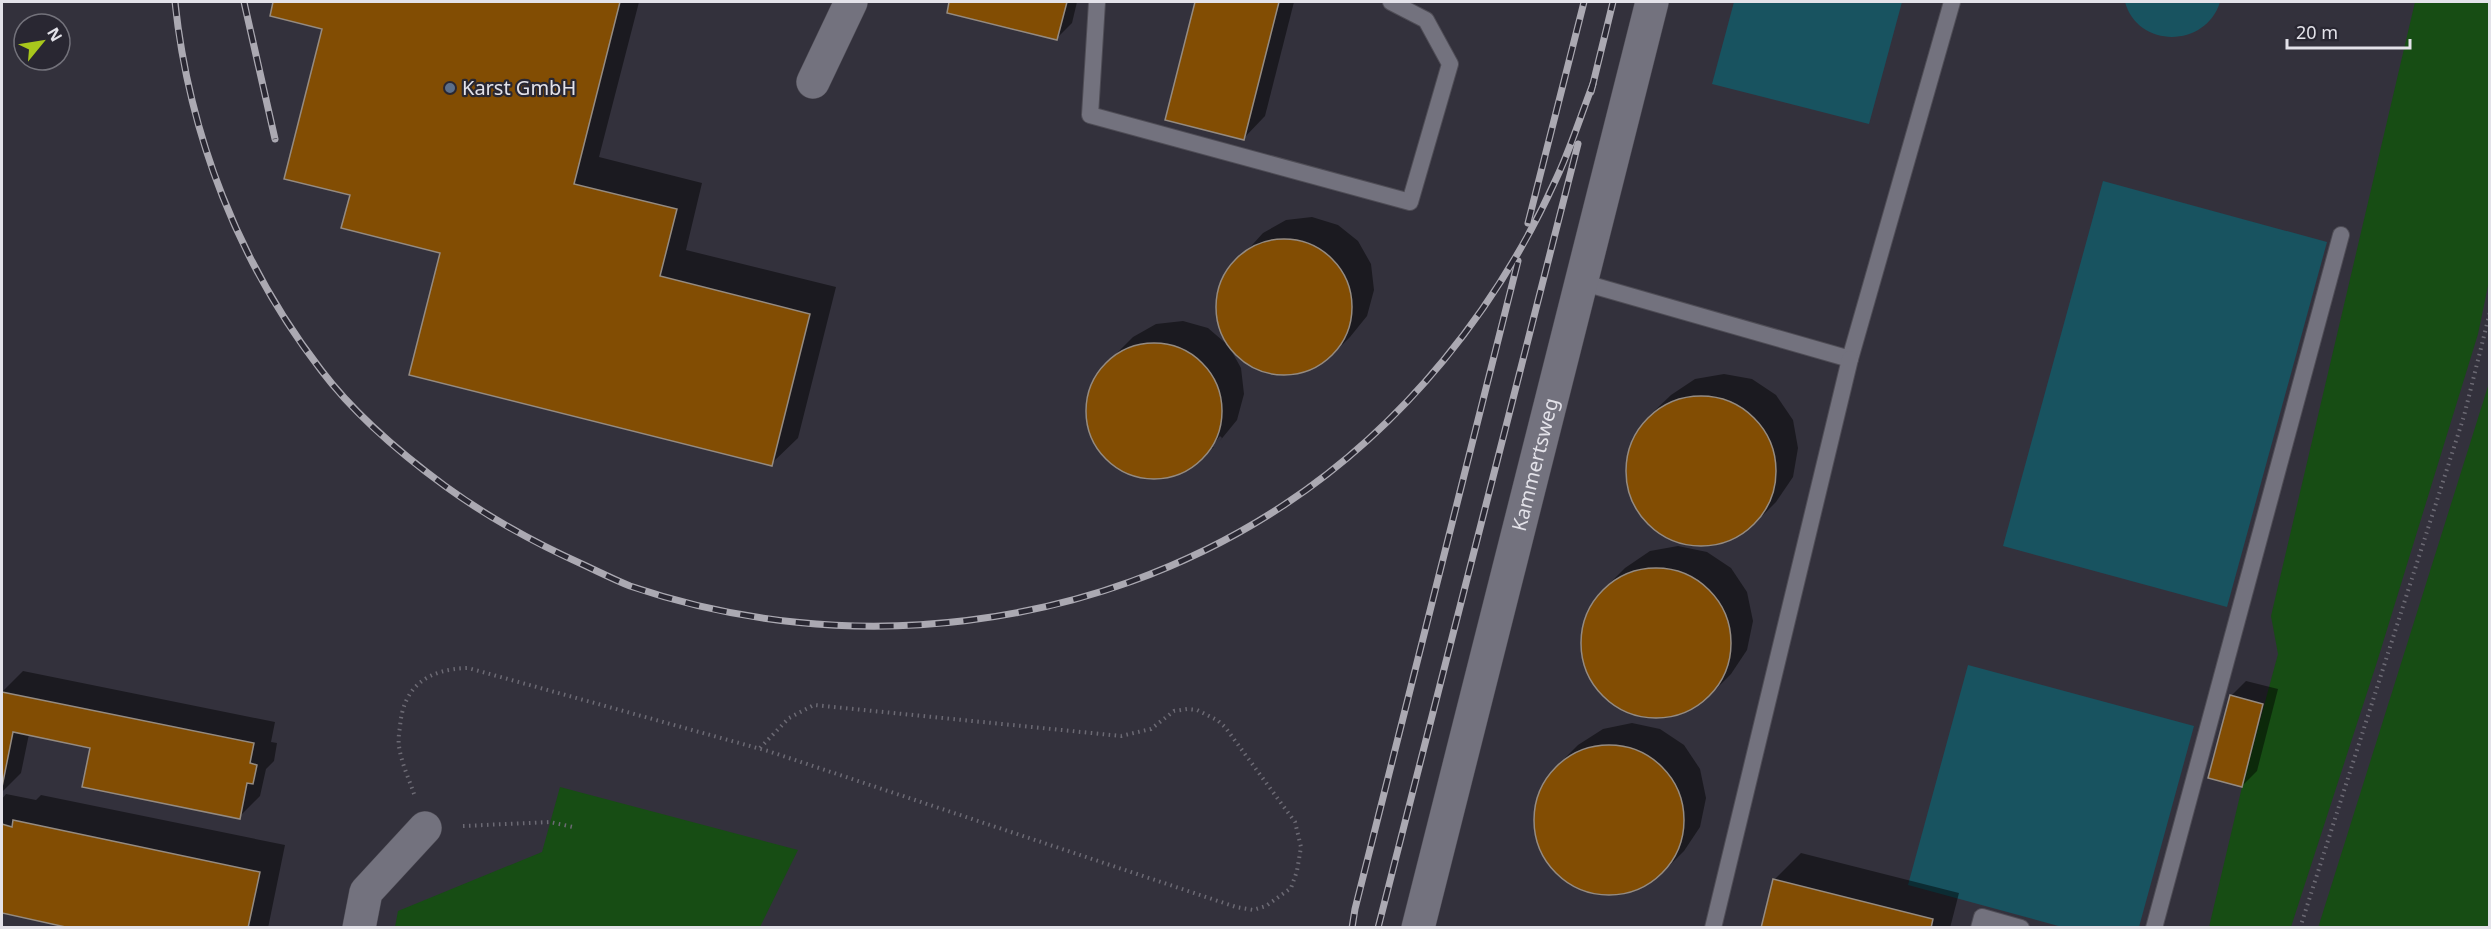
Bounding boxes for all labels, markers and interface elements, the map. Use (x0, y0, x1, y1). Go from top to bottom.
north arrow (12, 12, 72, 72)
scale bar (2287, 12, 2410, 50)
text: 20 m (2296, 20, 2338, 44)
text: N (42, 23, 68, 46)
place label: Karst GmbH (462, 74, 576, 101)
marker: Karst GmbH (443, 81, 457, 95)
street label: Kammertsweg (1505, 395, 1564, 534)

